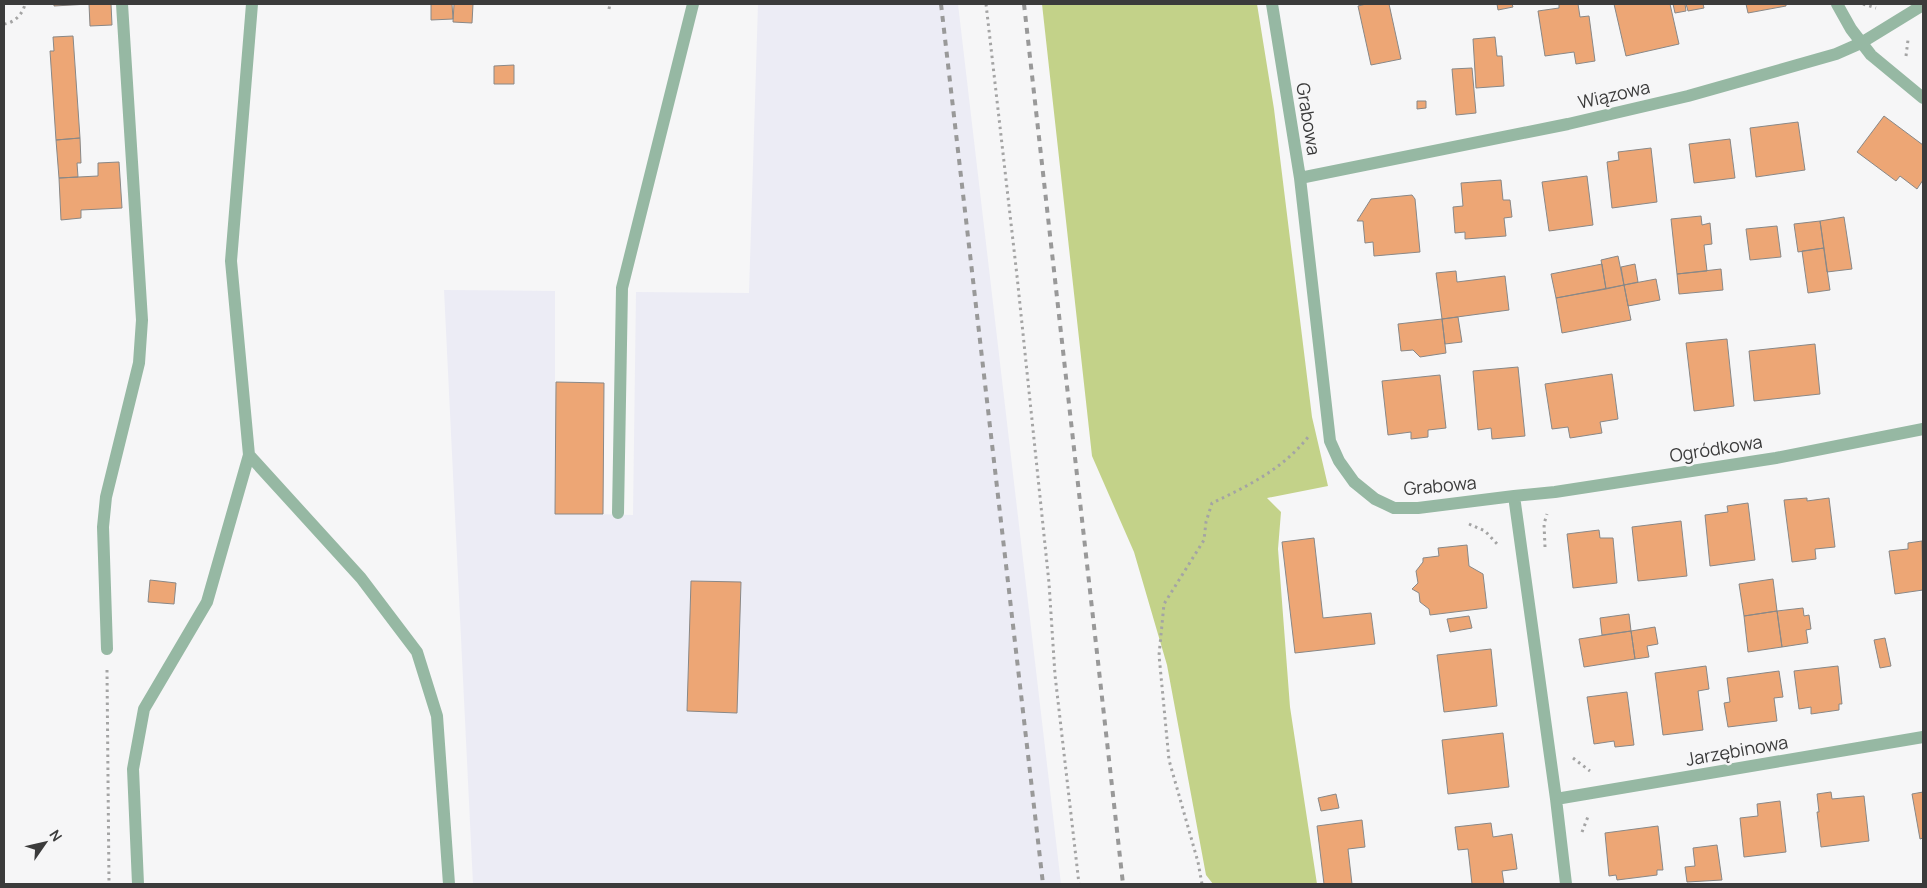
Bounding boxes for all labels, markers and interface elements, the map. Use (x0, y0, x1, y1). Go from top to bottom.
street label: Wiązowa (1575, 74, 1652, 114)
street label: Grabowa (1291, 81, 1327, 157)
street label: Ogródkowa (1668, 429, 1764, 467)
street label: Grabowa (1402, 470, 1477, 500)
street label: Jarzębinowa (1684, 729, 1790, 771)
north arrow (20, 818, 70, 868)
text: N (46, 826, 67, 845)

